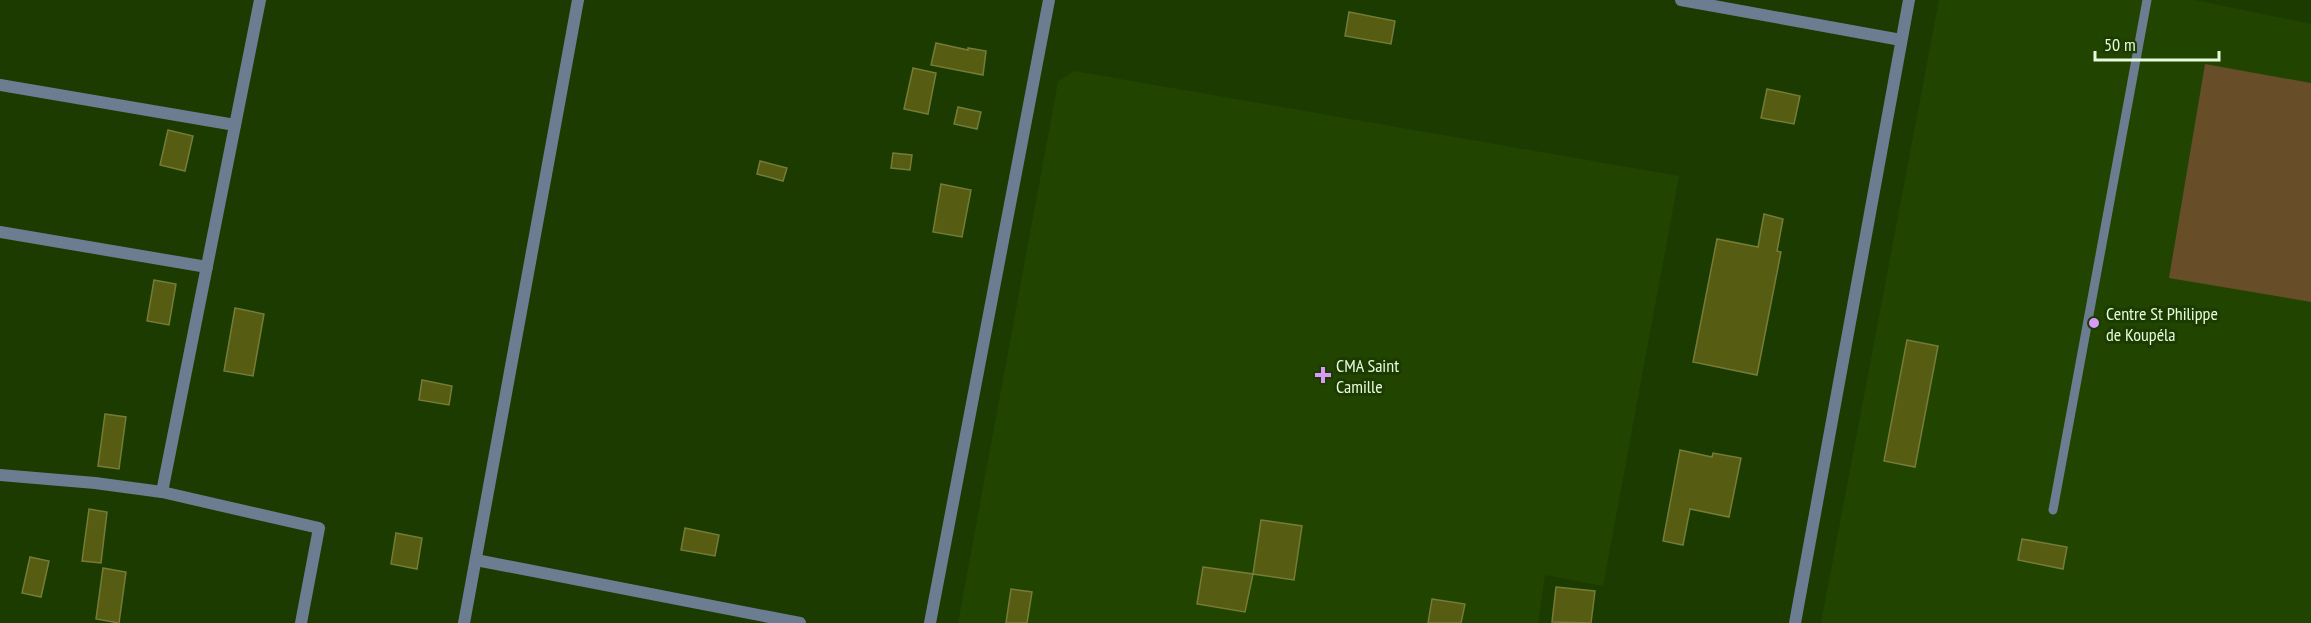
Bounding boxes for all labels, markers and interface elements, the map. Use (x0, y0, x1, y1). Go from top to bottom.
scale bar (2095, 24, 2220, 62)
text: 50 m (2104, 33, 2136, 56)
place label: Centre St Philippe de Koupéla (2106, 302, 2218, 346)
marker: Centre St Philippe de Koupéla (2087, 316, 2101, 330)
place label: CMA Saint Camille (1336, 354, 1399, 398)
marker: CMA Saint Camille (1314, 366, 1332, 384)

